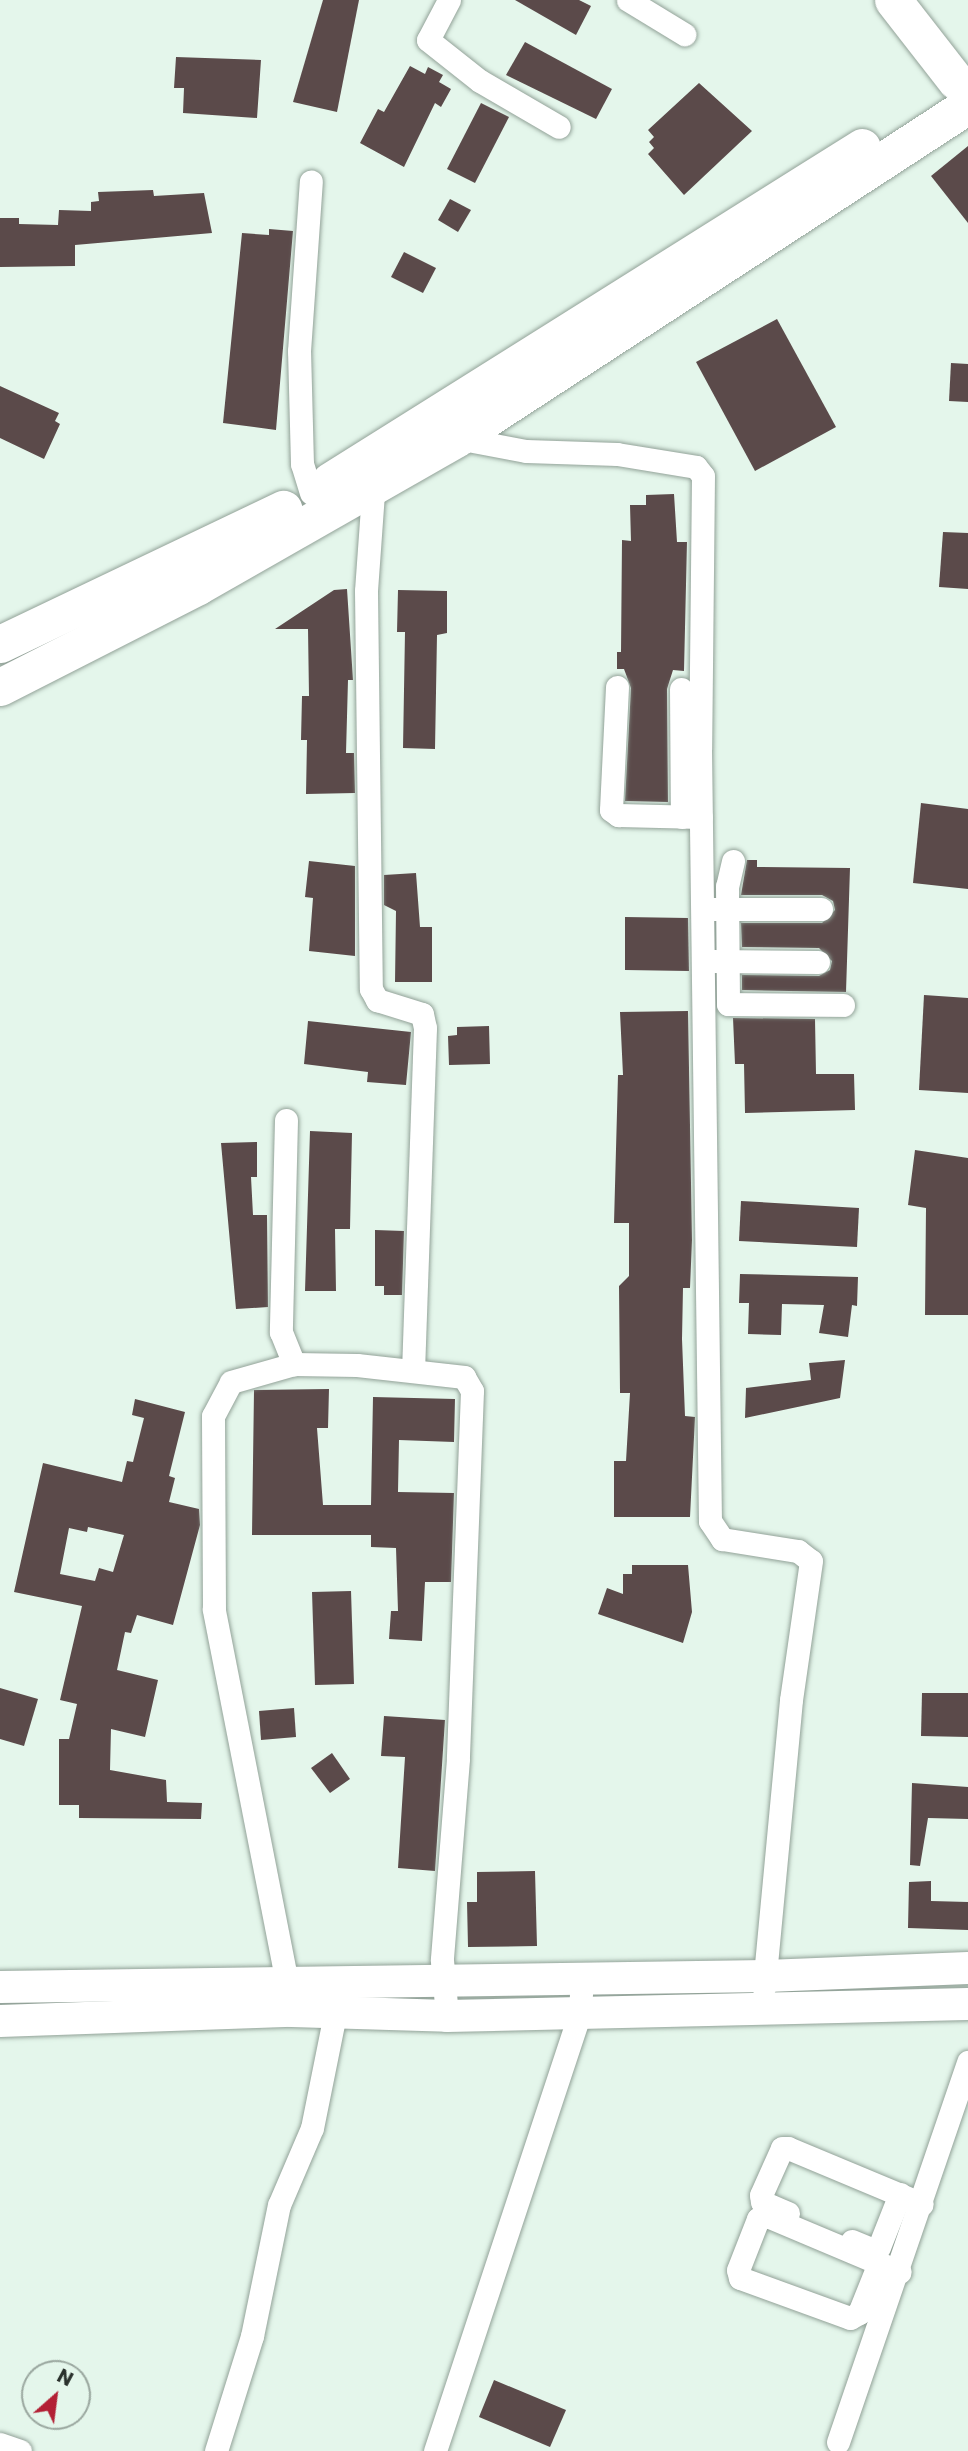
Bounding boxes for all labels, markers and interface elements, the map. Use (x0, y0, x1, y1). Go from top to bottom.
north arrow (21, 2360, 91, 2430)
text: N (52, 2363, 78, 2393)

